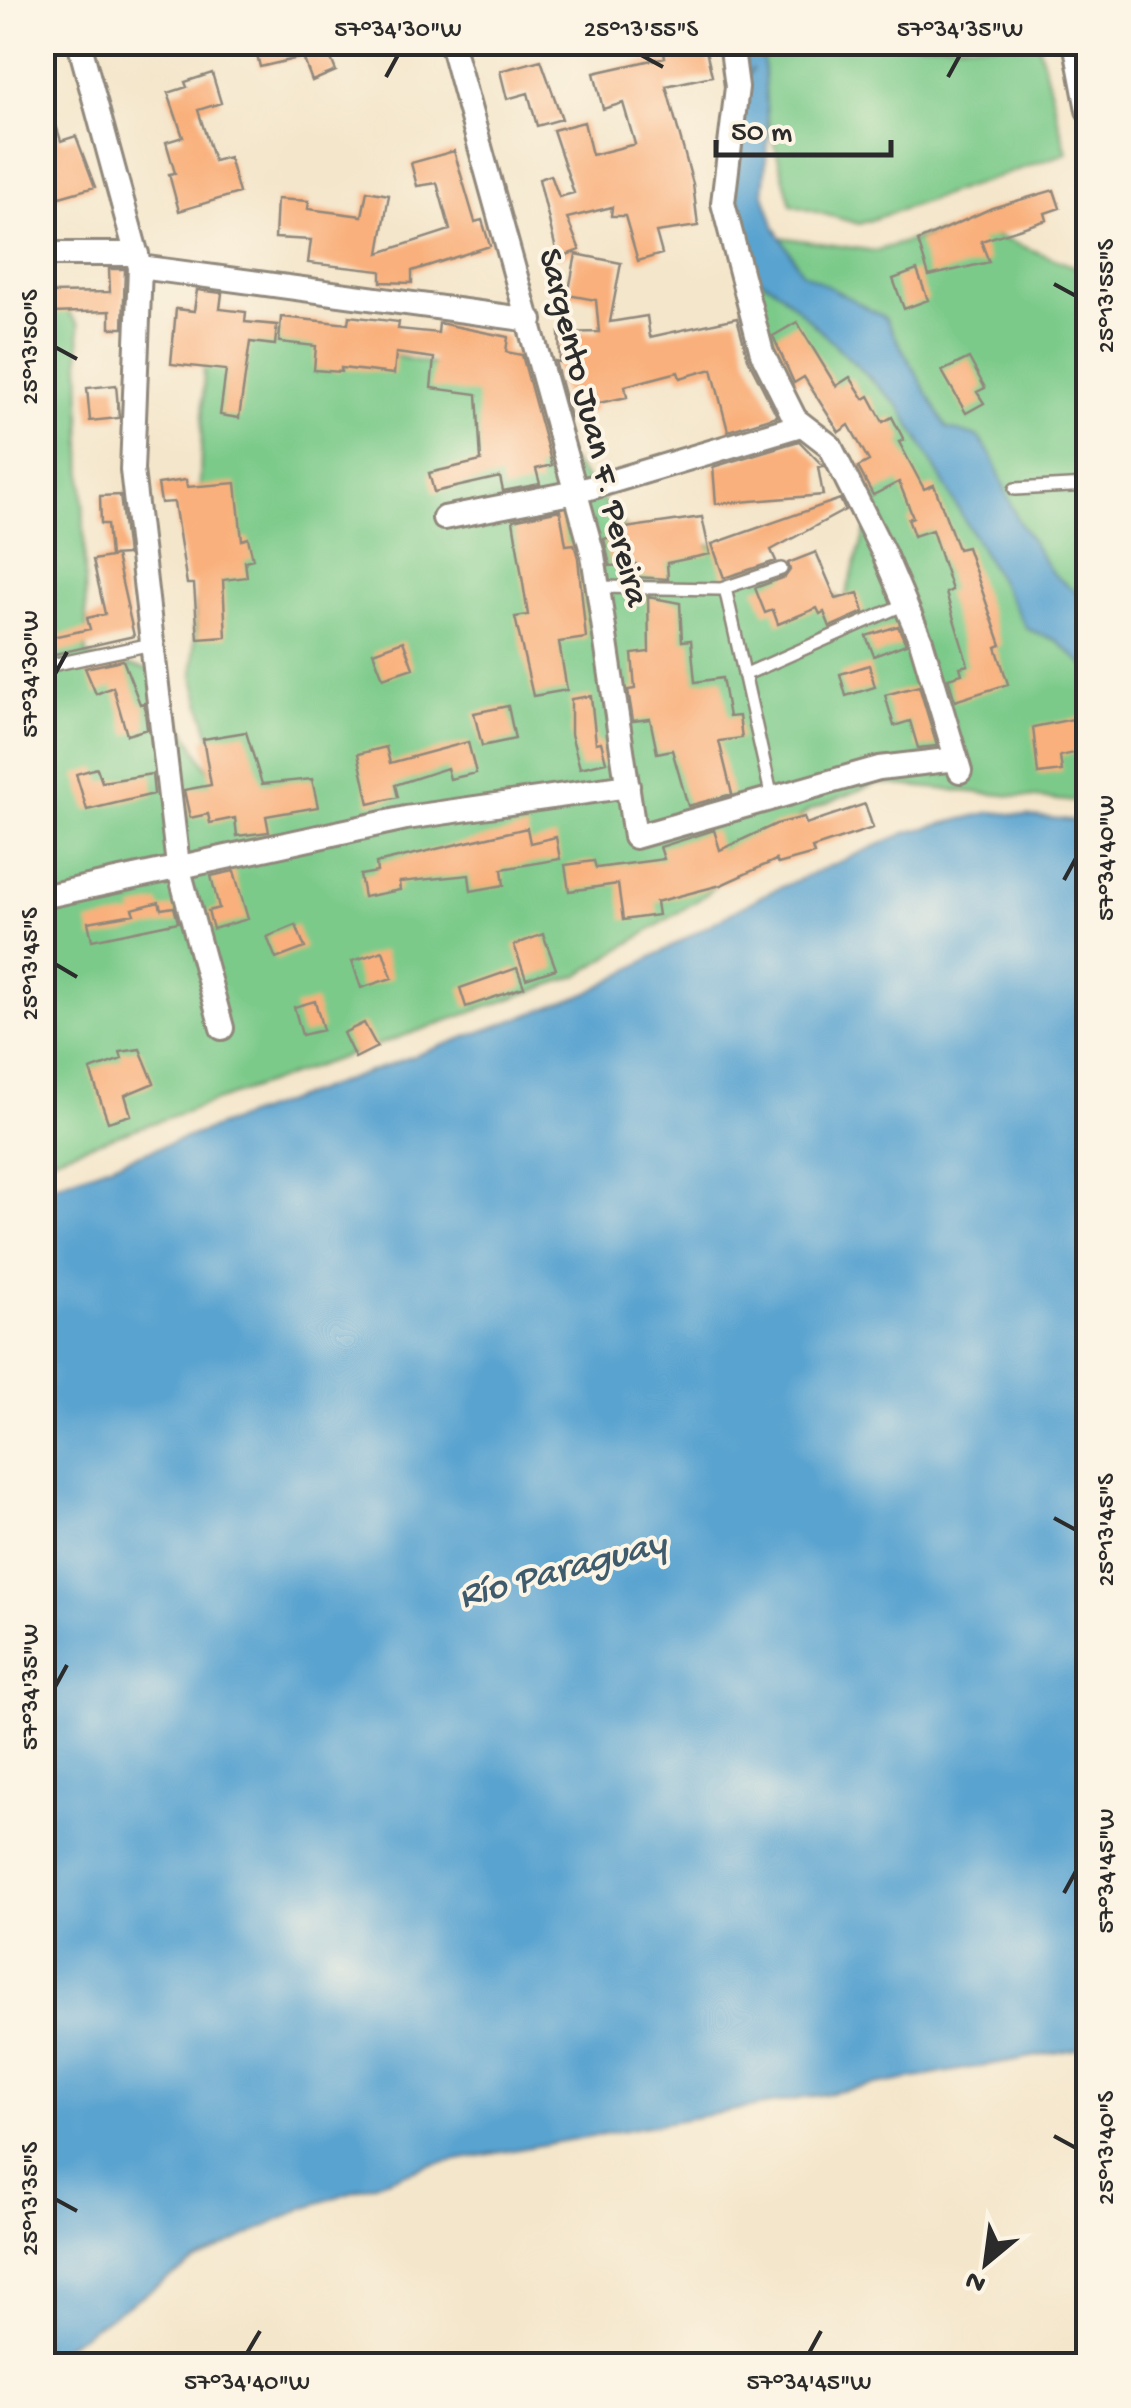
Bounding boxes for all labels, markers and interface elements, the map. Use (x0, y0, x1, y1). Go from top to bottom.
text: 57°34'30"W (334, 17, 462, 46)
text: 25°13'55"S (584, 17, 699, 46)
text: 57°34'35"W (897, 17, 1023, 46)
scale bar (716, 95, 891, 157)
text: 50 m (731, 117, 792, 152)
text: 25°13'55"S (1094, 238, 1123, 353)
street label: Sargento Juan F. Pereira (527, 245, 656, 613)
text: 25°13'50"S (18, 289, 47, 405)
text: 57°34'30"W (18, 610, 47, 738)
text: 57°34'40"W (1094, 795, 1123, 921)
text: 25°13'45"S (18, 907, 47, 1021)
text: 25°13'45"S (1094, 1473, 1123, 1587)
water label: Río Paraguay (455, 1523, 674, 1621)
text: 57°34'35"W (18, 1624, 47, 1750)
text: 57°34'45"W (1094, 1808, 1123, 1934)
text: 25°13'40"S (1094, 2091, 1123, 2205)
text: 25°13'35"S (18, 2142, 47, 2256)
north arrow (936, 2213, 1036, 2313)
text: N (960, 2262, 992, 2300)
text: 57°34'40"W (184, 2370, 310, 2399)
text: 57°34'45"W (746, 2370, 872, 2399)

